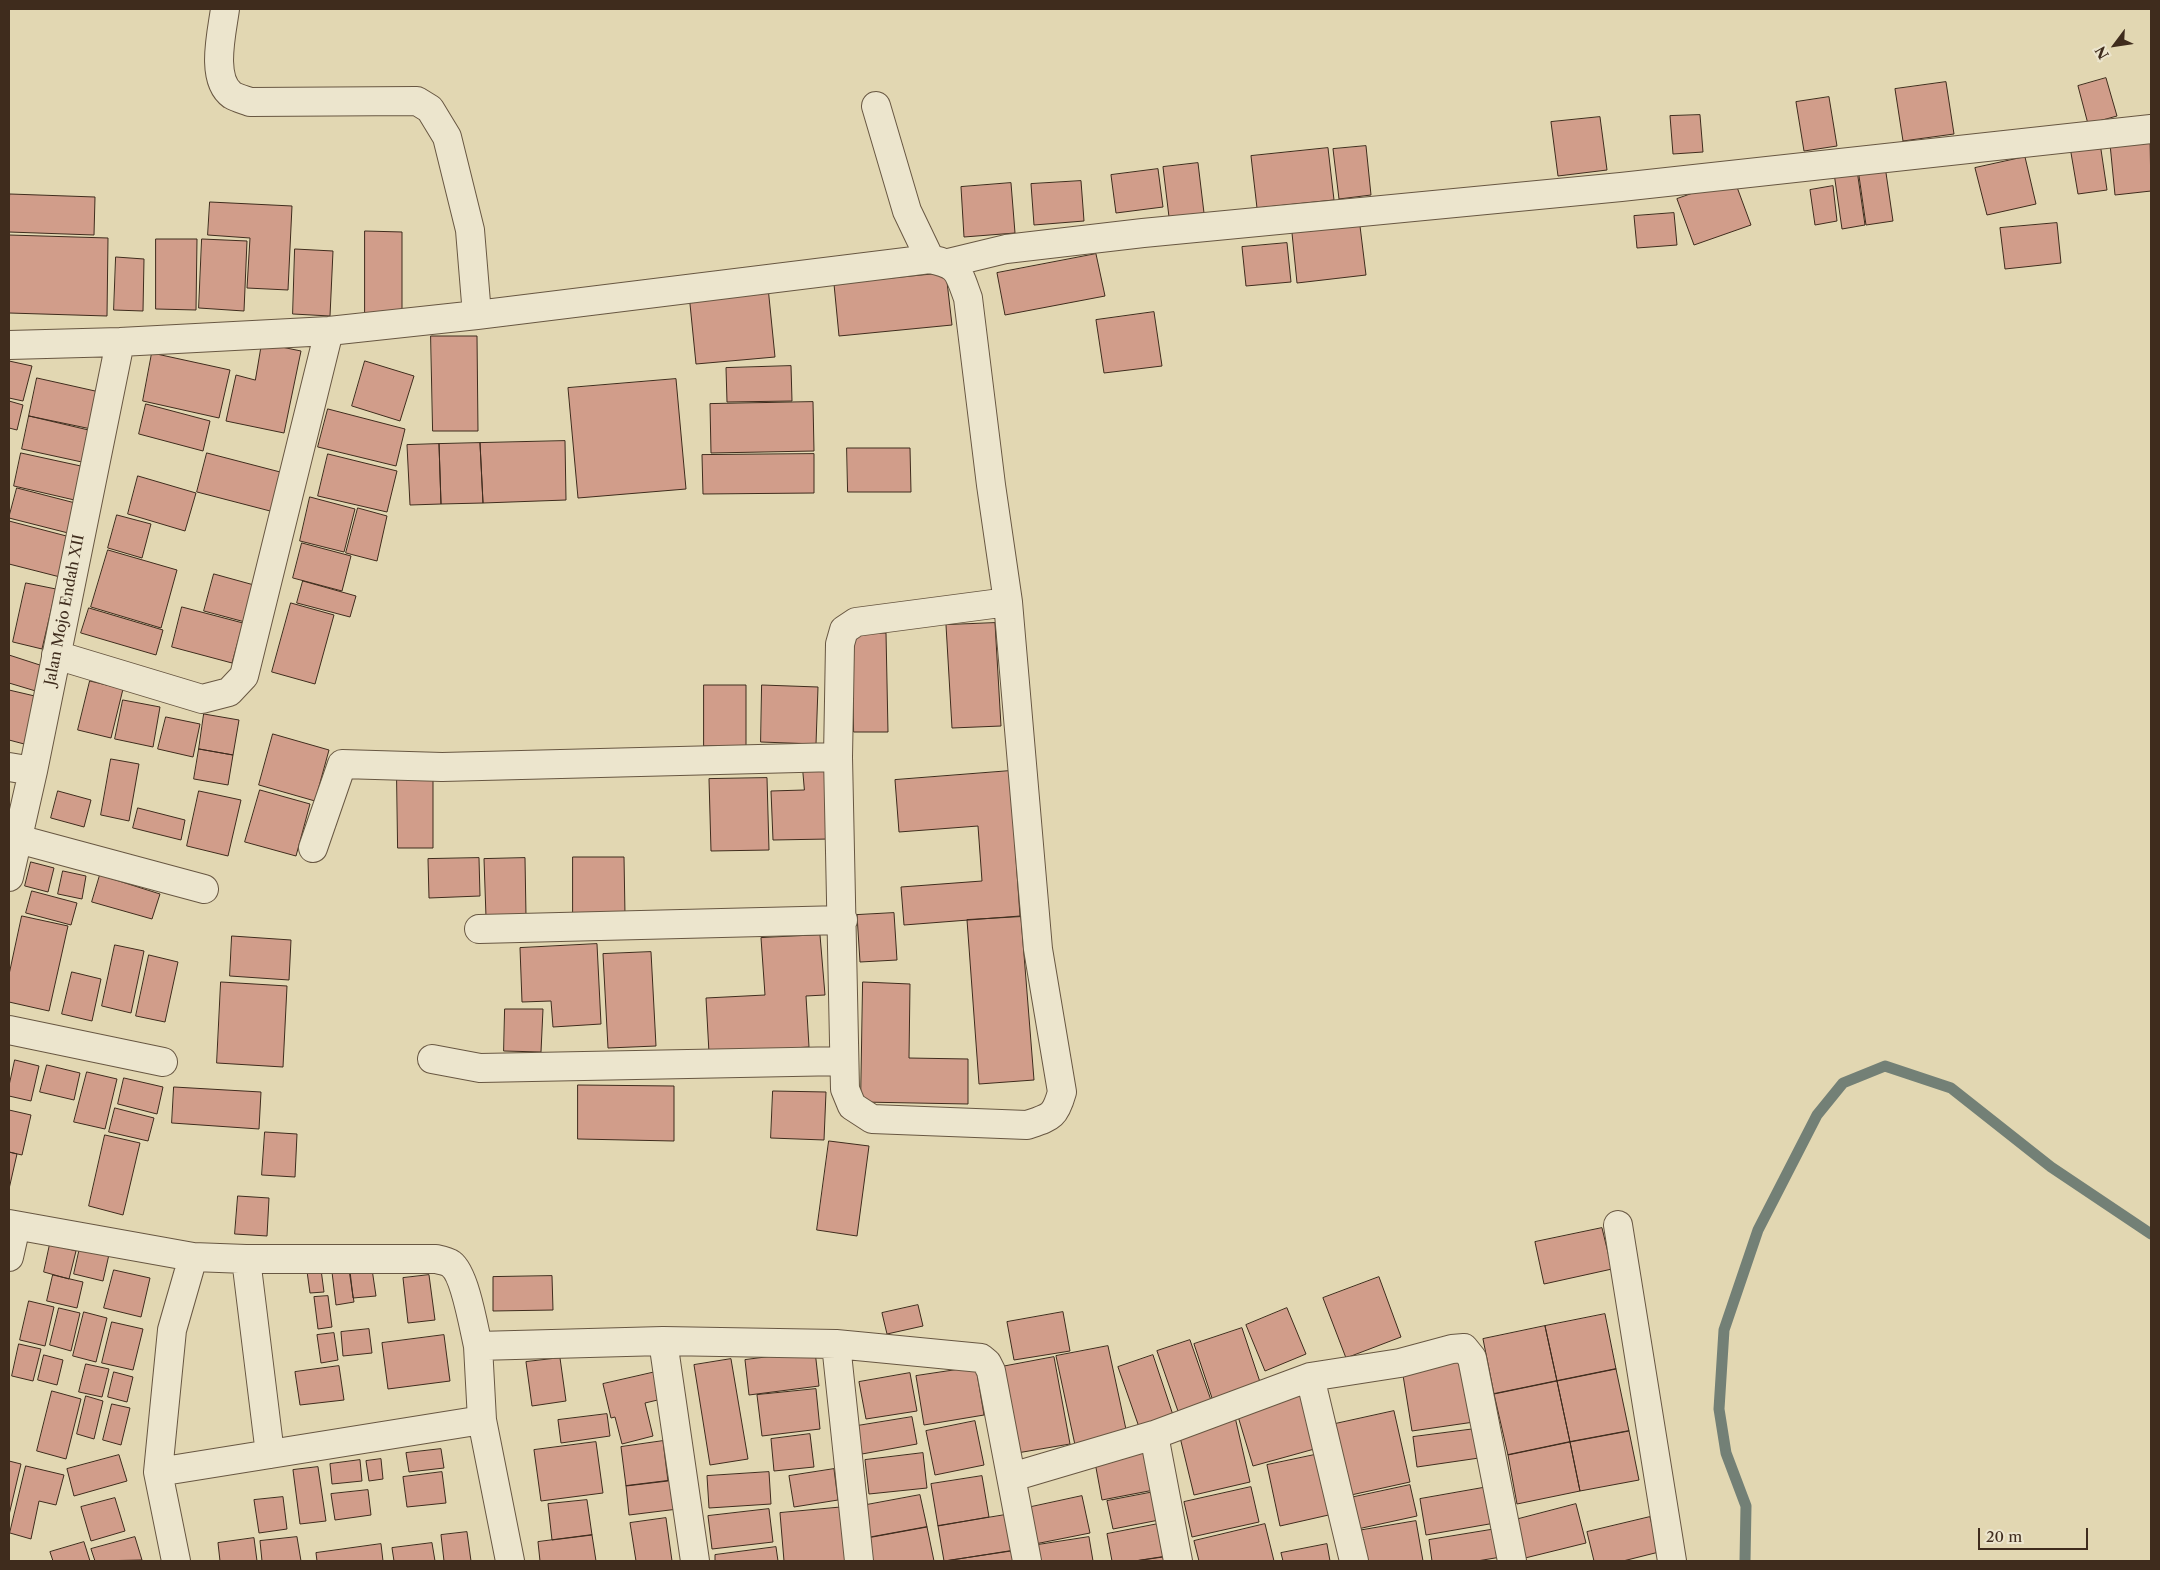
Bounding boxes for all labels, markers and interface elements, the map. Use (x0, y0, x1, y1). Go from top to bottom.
north arrow (2090, 20, 2140, 70)
text: N (2091, 43, 2113, 63)
street label: Jalan Mojo Endah XII (42, 533, 88, 687)
scale bar (1980, 1518, 2090, 1550)
text: 20 m (1986, 1527, 2022, 1546)

